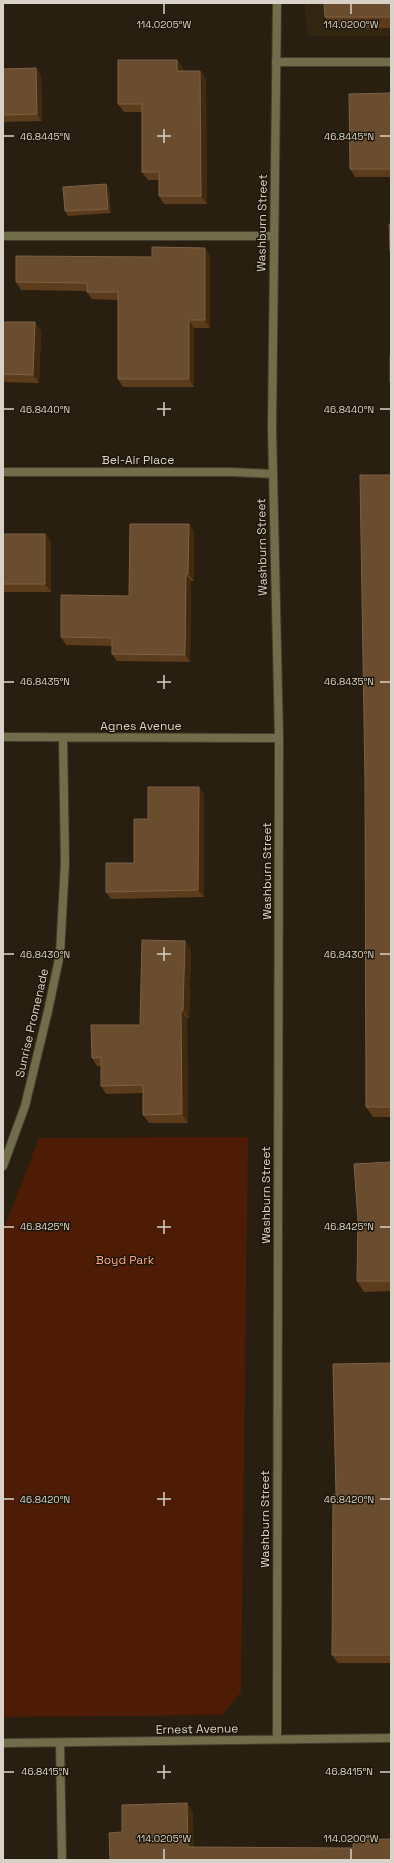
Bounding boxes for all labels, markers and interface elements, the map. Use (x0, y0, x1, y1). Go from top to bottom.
text: 114.0205°W (137, 18, 191, 31)
text: 114.0200°W (324, 18, 379, 31)
text: 46.8445°N (20, 130, 70, 143)
text: 46.8445°N (324, 130, 374, 143)
street label: Washburn Street (253, 174, 271, 272)
text: 46.8440°N (20, 403, 70, 416)
text: 46.8440°N (324, 403, 374, 416)
street label: Bel-Air Place (102, 452, 174, 468)
street label: Washburn Street (253, 498, 271, 596)
text: 46.8435°N (20, 675, 70, 688)
text: 46.8435°N (324, 675, 374, 688)
street label: Agnes Avenue (100, 718, 182, 734)
street label: Washburn Street (259, 822, 275, 920)
text: 46.8430°N (20, 948, 70, 961)
text: 46.8430°N (324, 948, 374, 961)
street label: Sunrise Promenade (12, 967, 52, 1079)
street label: Washburn Street (258, 1146, 274, 1244)
text: 46.8425°N (20, 1220, 70, 1233)
text: 46.8425°N (324, 1220, 374, 1233)
park label: Boyd Park (96, 1252, 155, 1268)
street label: Washburn Street (257, 1470, 273, 1568)
text: 46.8420°N (20, 1493, 70, 1506)
text: 46.8420°N (324, 1493, 374, 1506)
street label: Ernest Avenue (155, 1720, 239, 1738)
text: 46.8415°N (21, 1765, 69, 1778)
text: 46.8415°N (325, 1765, 373, 1778)
text: 114.0205°W (137, 1832, 191, 1845)
text: 114.0200°W (324, 1832, 379, 1845)

